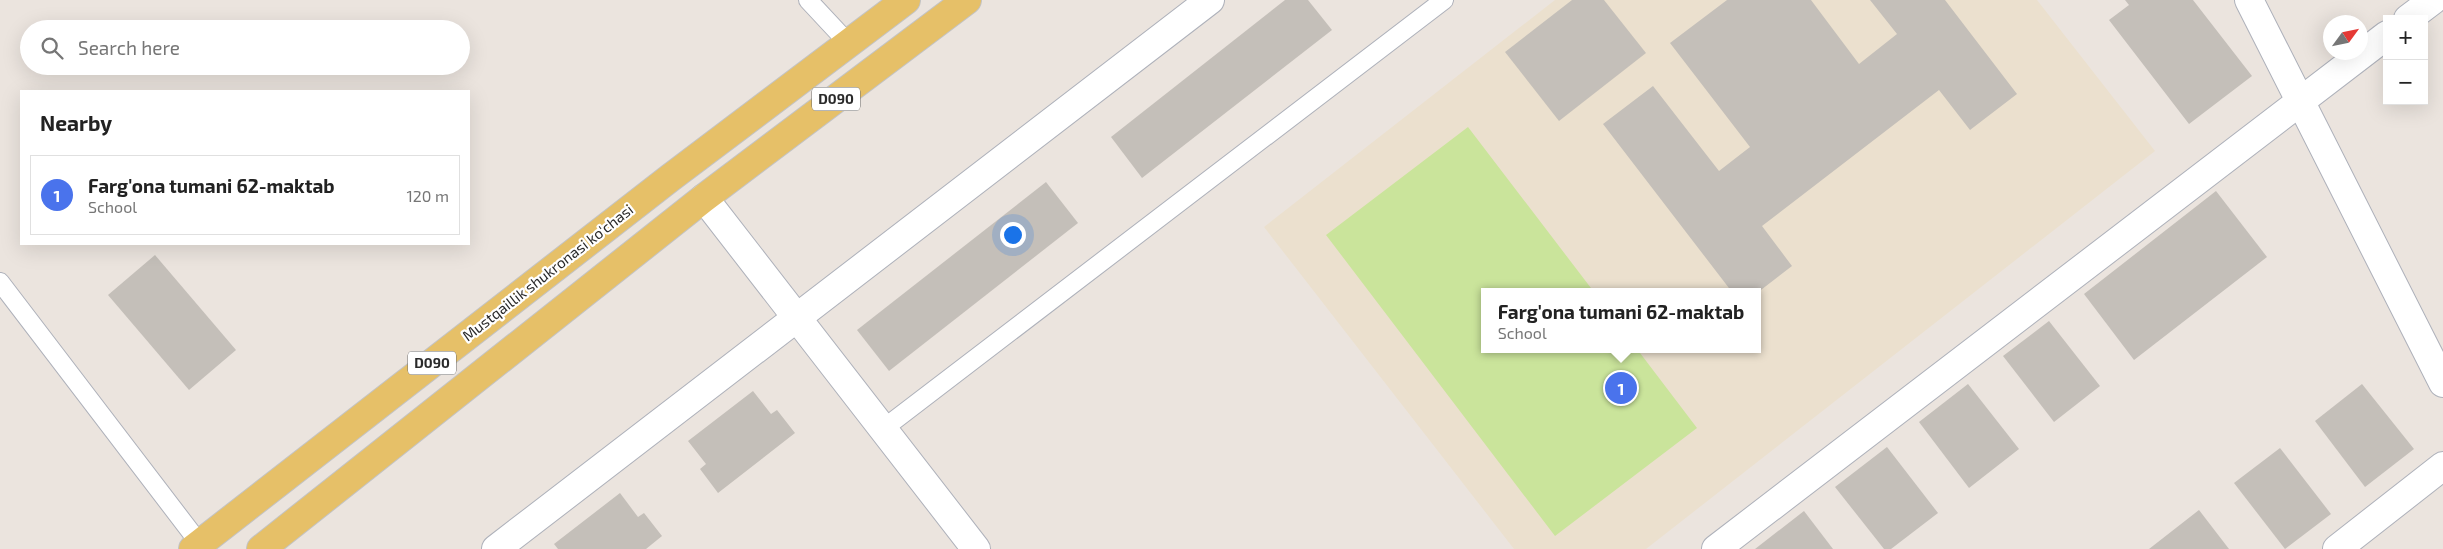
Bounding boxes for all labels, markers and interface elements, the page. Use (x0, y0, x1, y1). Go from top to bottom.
north arrow (2323, 15, 2368, 60)
map controls (2383, 15, 2428, 105)
button: + (2383, 15, 2428, 60)
search box (20, 20, 470, 75)
icon: search (38, 34, 66, 62)
text: Search here (78, 36, 180, 59)
button: − (2383, 60, 2428, 105)
road number: D090 (812, 88, 860, 110)
text: Nearby (40, 110, 112, 135)
text: Farg'ona tumani 62-maktab (88, 174, 335, 197)
text: 1 (54, 186, 60, 205)
text: 120 m (406, 186, 449, 205)
text: School (88, 197, 137, 216)
street label: Mustqaillik shukronasi ko'chasi (458, 200, 636, 344)
your location (1000, 222, 1026, 248)
popup (1481, 288, 1761, 353)
text: Farg'ona tumani 62-maktab (1498, 300, 1744, 323)
text: School (1498, 323, 1547, 342)
road number: D090 (408, 352, 456, 374)
pin: 1 (1605, 369, 1637, 407)

